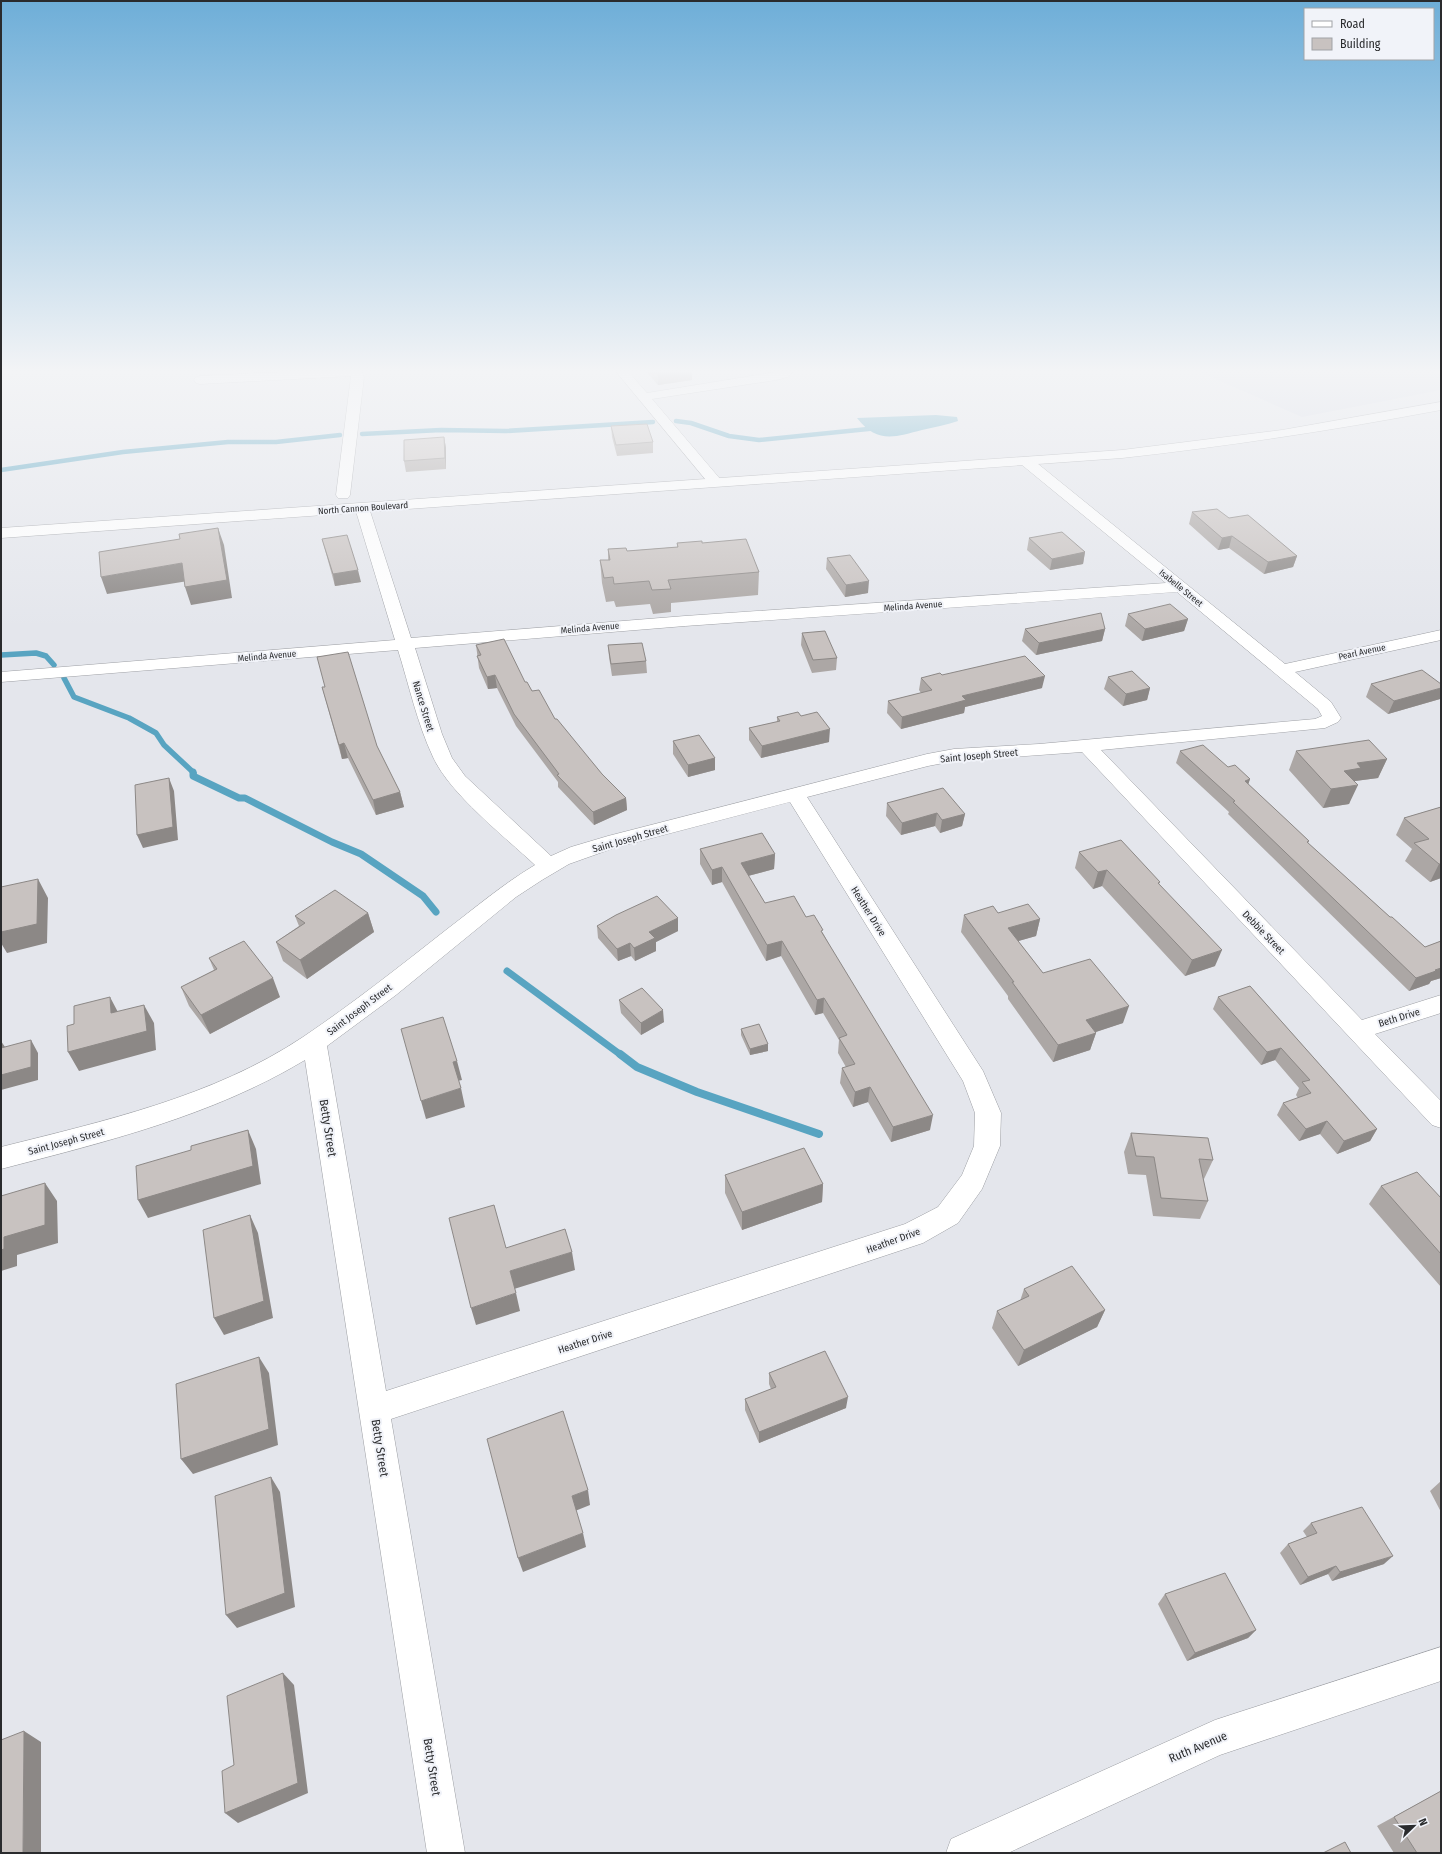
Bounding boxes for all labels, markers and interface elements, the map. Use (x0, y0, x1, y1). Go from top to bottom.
legend (1304, 8, 1434, 60)
text: Road (1340, 17, 1365, 31)
text: Building (1340, 37, 1381, 51)
street label: North Cannon Boulevard (318, 500, 409, 516)
street label: Isabelle Street (1157, 567, 1205, 609)
street label: Melinda Avenue (883, 599, 943, 613)
street label: Melinda Avenue (560, 620, 620, 636)
street label: Pearl Avenue (1338, 642, 1387, 662)
street label: Melinda Avenue (237, 648, 297, 664)
street label: Nance Street (410, 680, 437, 734)
street label: Saint Joseph Street (940, 747, 1019, 765)
street label: Saint Joseph Street (591, 822, 670, 855)
street label: Heather Drive (848, 884, 888, 939)
street label: Debbie Street (1240, 908, 1287, 957)
street label: Saint Joseph Street (325, 981, 395, 1038)
street label: Beth Drive (1377, 1006, 1421, 1030)
street label: Betty Street (317, 1098, 339, 1158)
street label: Saint Joseph Street (27, 1126, 106, 1158)
street label: Heather Drive (865, 1226, 922, 1256)
street label: Heather Drive (557, 1328, 614, 1356)
street label: Betty Street (369, 1418, 391, 1478)
street label: Ruth Avenue (1167, 1728, 1229, 1766)
street label: Betty Street (421, 1737, 443, 1797)
north arrow (1394, 1806, 1434, 1846)
text: N (1415, 1817, 1430, 1828)

